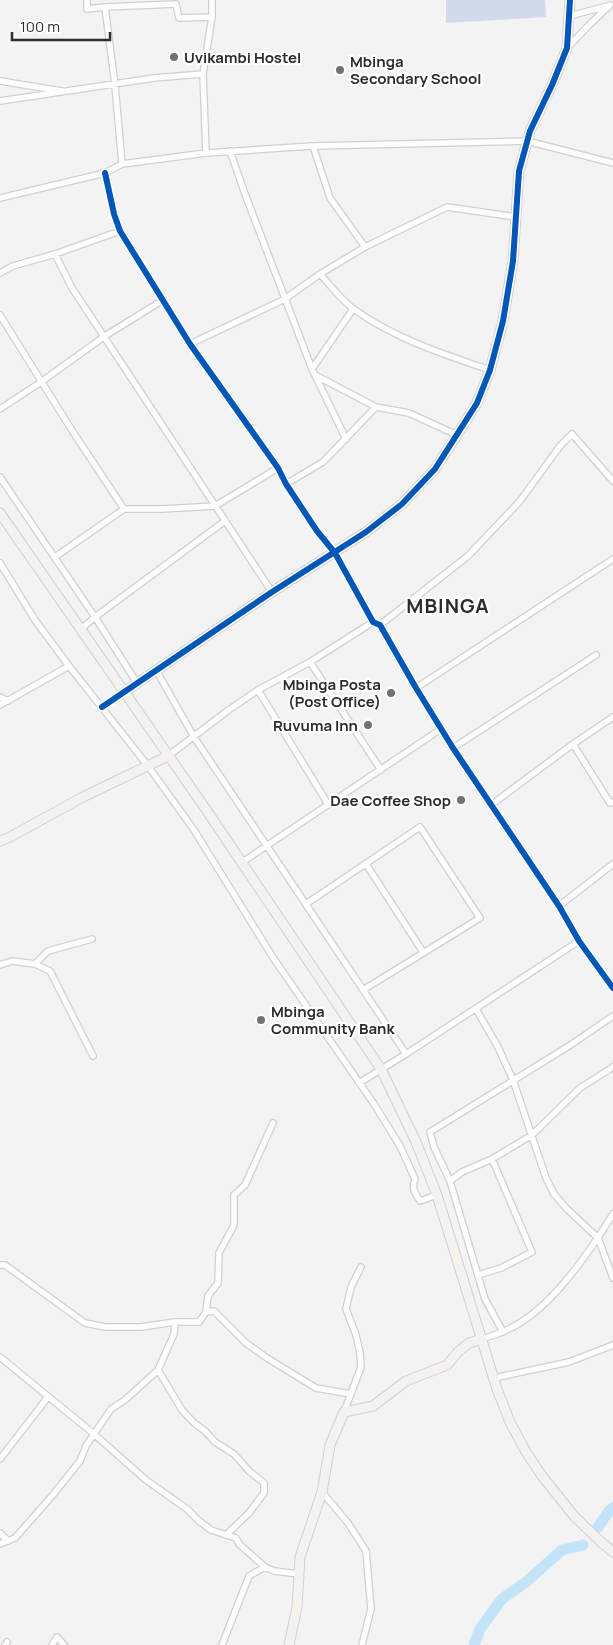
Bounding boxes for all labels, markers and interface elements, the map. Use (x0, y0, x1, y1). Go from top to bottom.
scale bar (12, 10, 110, 42)
text: 100 m (20, 16, 60, 37)
place label: Uvikambi Hostel (184, 47, 301, 68)
marker: Uvikambi Hostel (168, 51, 180, 63)
place label: Mbinga Secondary School (350, 51, 481, 89)
marker: Mbinga Secondary School (334, 64, 346, 76)
district label: MBINGA (406, 592, 490, 619)
place label: Mbinga Posta (Post Office) (283, 674, 381, 712)
marker: Mbinga Posta (Post Office) (385, 687, 397, 699)
place label: Ruvuma Inn (273, 715, 358, 736)
marker: Ruvuma Inn (362, 719, 374, 731)
place label: Dae Coffee Shop (330, 790, 451, 811)
marker: Dae Coffee Shop (455, 794, 467, 806)
place label: Mbinga Community Bank (271, 1001, 395, 1039)
marker: Mbinga Community Bank (255, 1014, 267, 1026)

